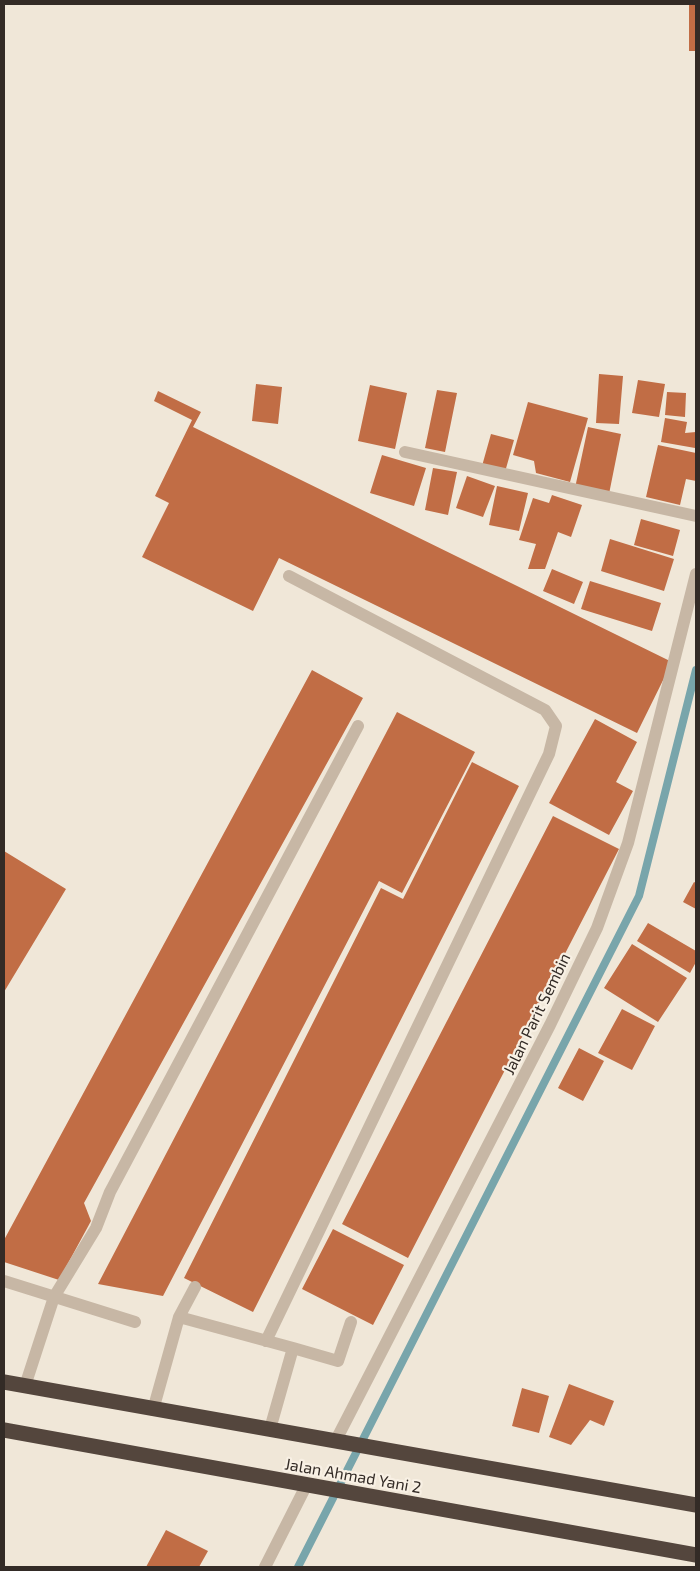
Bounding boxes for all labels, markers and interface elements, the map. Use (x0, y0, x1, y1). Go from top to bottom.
street label: Jalan Parit Sembin (499, 950, 575, 1078)
street label: Jalan Ahmad Yani 2 (283, 1455, 423, 1497)

